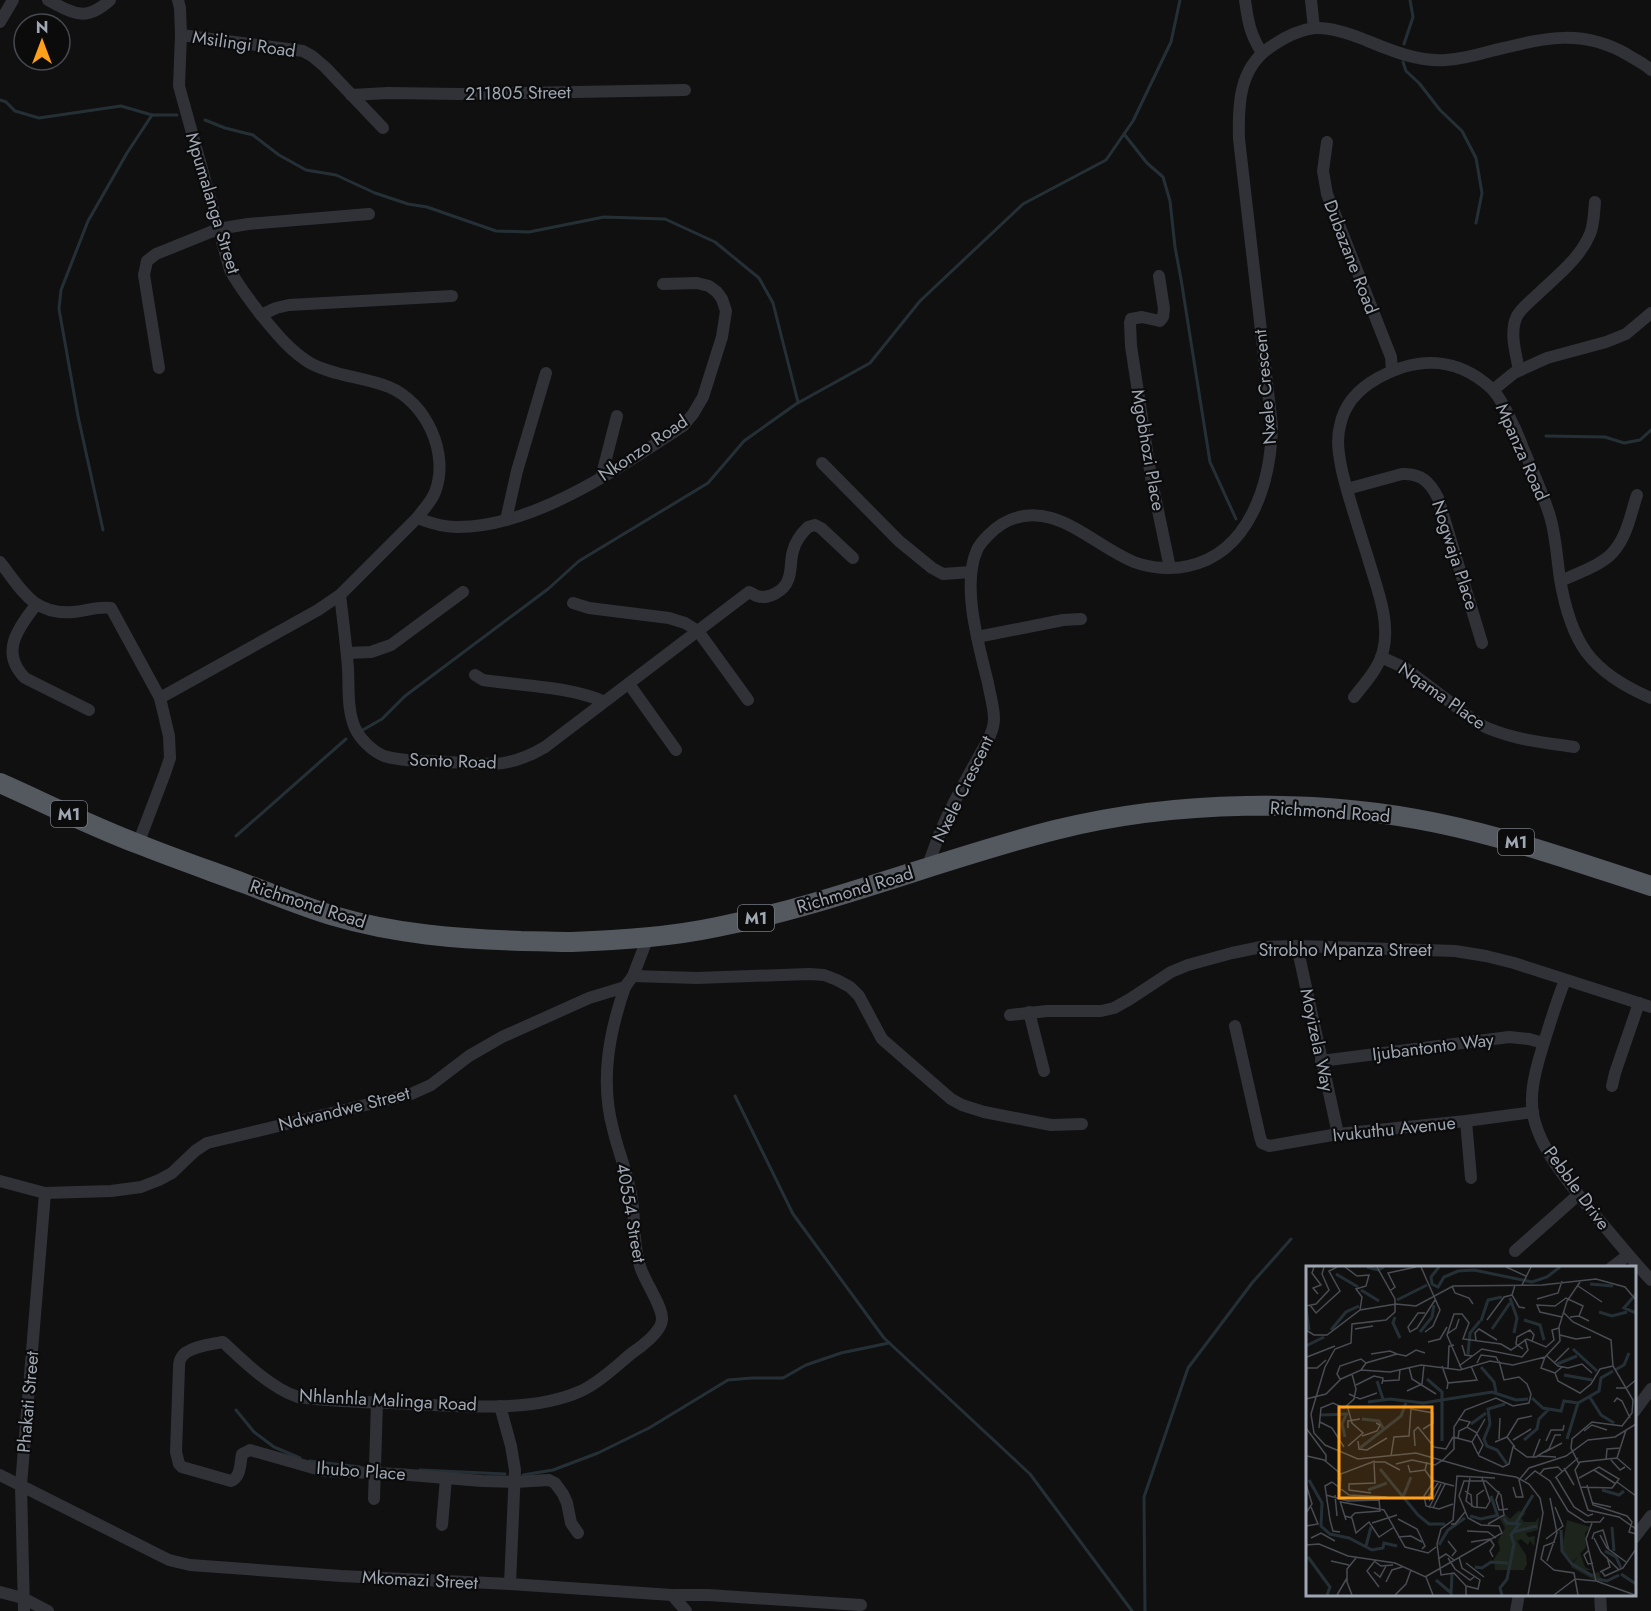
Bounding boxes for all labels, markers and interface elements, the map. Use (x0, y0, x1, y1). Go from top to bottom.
north arrow (12, 12, 72, 72)
text: N (36, 16, 48, 39)
street label: Msilingi Road (191, 24, 297, 64)
street label: 211805 Street (465, 79, 572, 107)
street label: Mpumalanga Street (179, 129, 247, 277)
street label: Dubazane Road (1317, 196, 1385, 318)
street label: Nxele Crescent (1247, 328, 1283, 446)
street label: Mgobhozi Place (1125, 387, 1171, 513)
street label: Mpanza Road (1489, 399, 1555, 505)
street label: Nkonzo Road (593, 408, 693, 488)
street label: Nogwaja Place (1425, 497, 1485, 613)
street label: Nqama Place (1393, 656, 1491, 736)
street label: Nxele Crescent (926, 731, 1000, 847)
street label: Sonto Road (409, 746, 497, 776)
street label: Richmond Road (1269, 795, 1391, 829)
road number: M1 (51, 801, 87, 827)
road number: M1 (1498, 829, 1534, 855)
street label: Richmond Road (794, 860, 916, 920)
street label: Richmond Road (247, 873, 369, 935)
road number: M1 (738, 905, 774, 931)
street label: Strobho Mpanza Street (1258, 937, 1432, 963)
street label: Moyizela Way (1293, 986, 1341, 1094)
street label: Ijubantonto Way (1371, 1027, 1495, 1067)
street label: Ndwandwe Street (276, 1080, 413, 1138)
street label: Ivukuthu Avenue (1331, 1110, 1457, 1148)
street label: Pebble Drive (1538, 1141, 1616, 1235)
street label: 40554 Street (609, 1161, 653, 1265)
inset map (1306, 1266, 1636, 1596)
street label: Phakati Street (11, 1349, 45, 1454)
street label: Nhlanhla Malinga Road (298, 1382, 478, 1418)
street label: Ihubo Place (316, 1455, 406, 1487)
street label: Mkomazi Street (361, 1564, 479, 1596)

